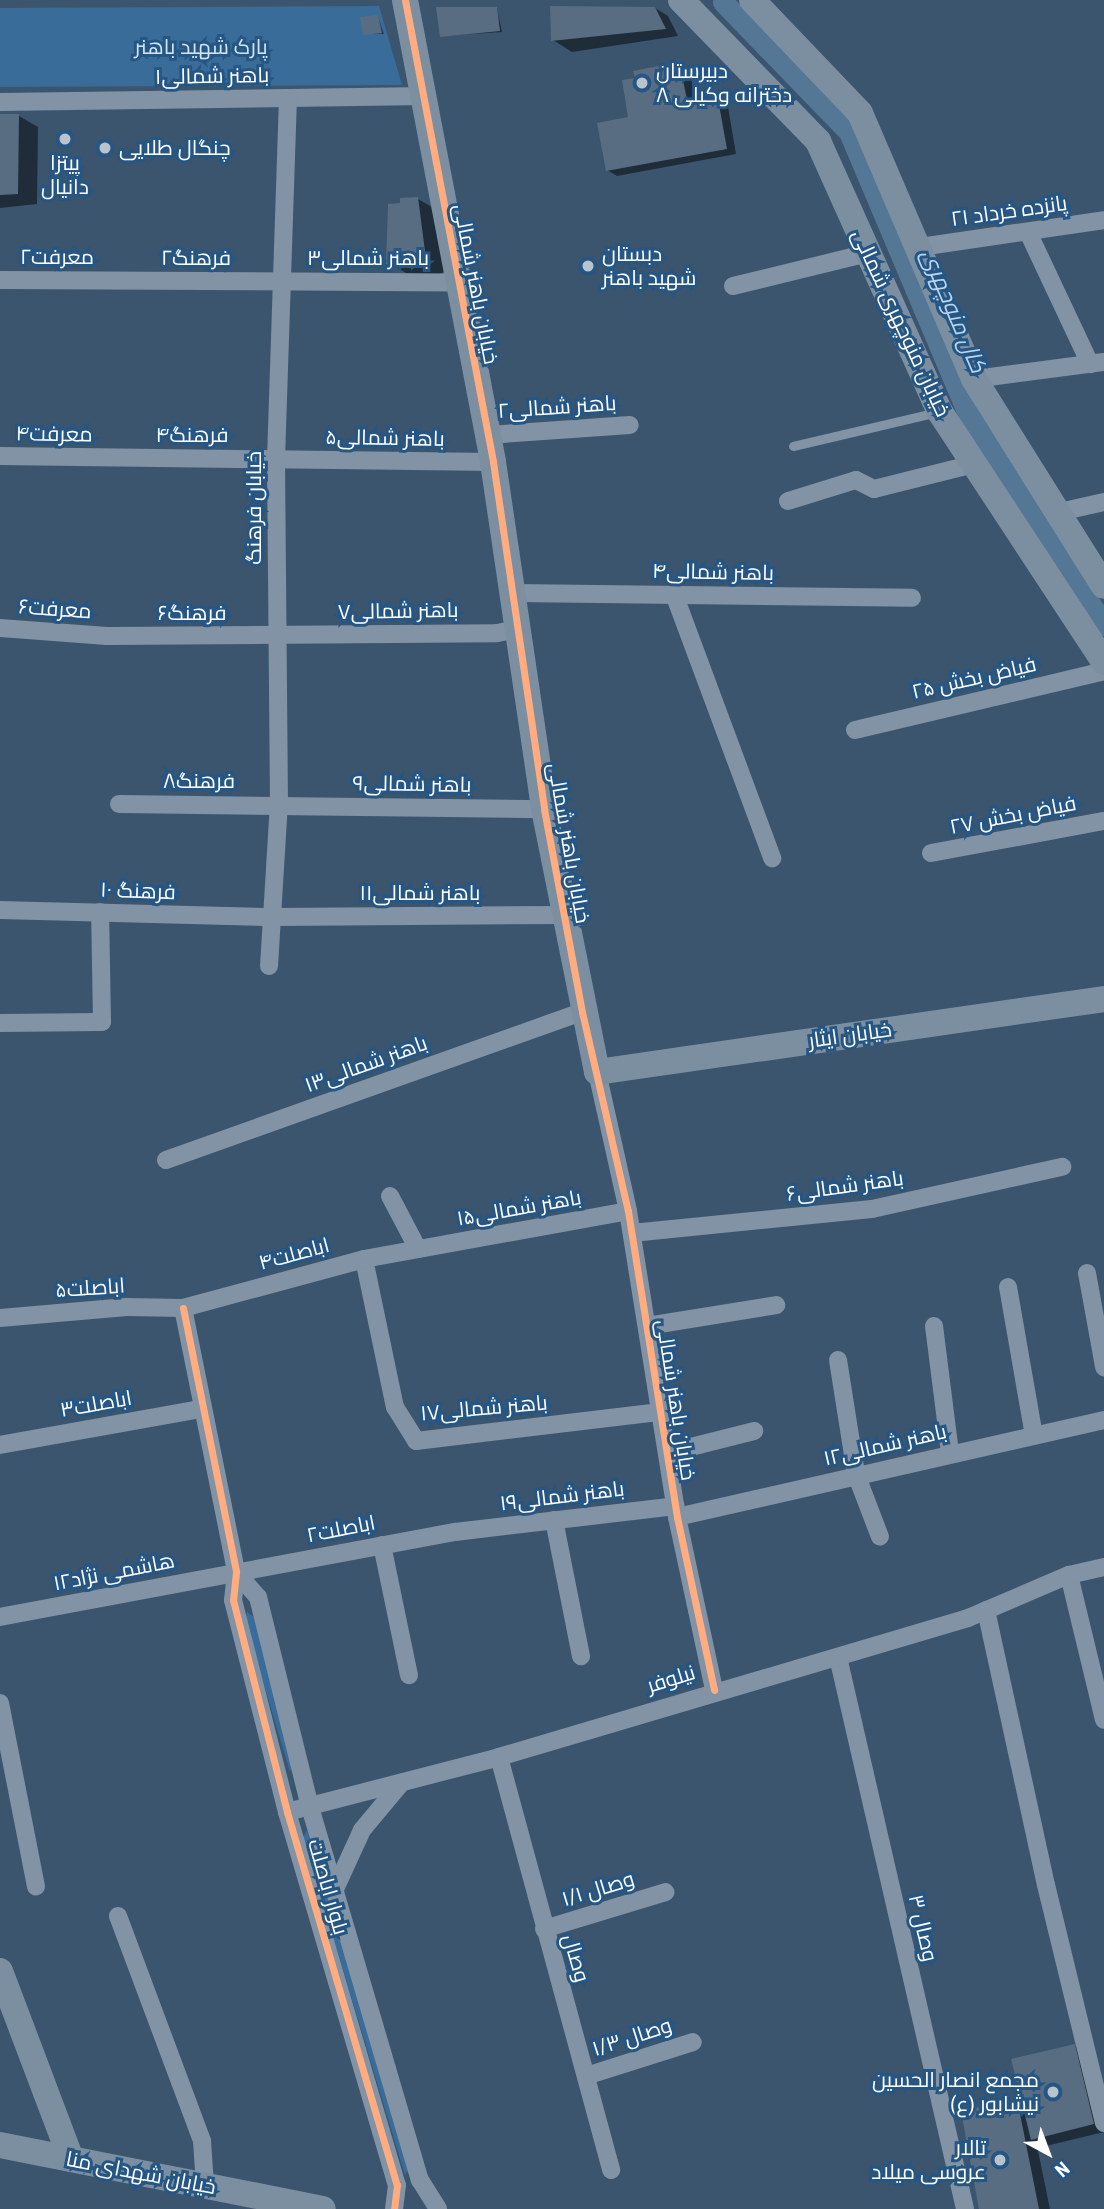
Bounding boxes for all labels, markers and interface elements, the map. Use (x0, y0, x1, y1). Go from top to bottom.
park label: پارک شهید باهنر (134, 34, 268, 60)
place label: دبیرستان دخترانه وکیلی ۸ (656, 58, 792, 108)
street label: باهنر شمالی۱ (155, 62, 269, 90)
marker: دبیرستان دخترانه وکیلی ۸ (634, 75, 650, 91)
marker: پیتزا دانیال (57, 131, 73, 147)
place label: چنگال طلایی (119, 135, 231, 161)
marker: چنگال طلایی (97, 140, 113, 156)
place label: پیتزا دانیال (41, 150, 89, 200)
street label: پانزده خرداد ۲۱ (949, 190, 1069, 232)
street label: خیابان باهنر شمالی (448, 202, 504, 366)
street label: خیابان منوچهری شمالی (846, 225, 956, 421)
place label: دبستان شهید باهنر (602, 241, 696, 291)
street label: معرفت۲ (20, 244, 94, 270)
street label: فرهنگ۲ (161, 245, 231, 271)
street label: باهنر شمالی۳ (307, 245, 429, 271)
water label: کال منوچهری (915, 245, 991, 377)
marker: دبستان شهید باهنر (580, 258, 596, 274)
street label: باهنر شمالی۲ (497, 390, 617, 424)
street label: معرفت۴ (15, 421, 93, 447)
street label: فرهنگ۴ (155, 422, 229, 448)
street label: باهنر شمالی۵ (325, 424, 445, 452)
street label: خیابان فرهنگ (241, 451, 267, 565)
street label: باهنر شمالی۴ (652, 558, 774, 586)
street label: معرفت۶ (18, 594, 92, 624)
street label: باهنر شمالی۷ (337, 597, 459, 625)
street label: فرهنگ۶ (157, 600, 227, 626)
street label: فیاض بخش ۲۵ (909, 651, 1039, 705)
street label: خیابان باهنر شمالی (542, 761, 596, 925)
street label: فرهنگ۸ (163, 768, 235, 794)
street label: باهنر شمالی۹ (352, 770, 472, 798)
street label: فیاض بخش ۲۷ (948, 790, 1078, 840)
street label: فرهنگ ۱۰ (100, 877, 176, 905)
street label: باهنر شمالی۱۱ (360, 880, 480, 906)
street label: خیابان ایثار (807, 1017, 893, 1053)
street label: باهنر شمالی۱۳ (301, 1030, 431, 1098)
street label: باهنر شمالی۶ (785, 1165, 905, 1207)
street label: باهنر شمالی۱۵ (455, 1185, 583, 1231)
street label: اباصلت۴ (256, 1232, 332, 1276)
street label: اباصلت۵ (54, 1273, 126, 1303)
street label: خیابان باهنر شمالی (651, 1318, 701, 1482)
street label: اباصلت۳ (58, 1385, 134, 1423)
street label: باهنر شمالی۱۷ (419, 1390, 549, 1426)
street label: باهنر شمالی۱۲ (821, 1419, 949, 1471)
street label: باهنر شمالی۱۹ (498, 1476, 626, 1516)
street label: اباصلت۲ (305, 1510, 377, 1548)
street label: هاشمی نژاد۱۲ (51, 1548, 177, 1596)
street label: نیلوفر (644, 1660, 698, 1698)
street label: بلوار اباصلت (302, 1836, 354, 1938)
street label: وصال ۱/۱ (559, 1866, 637, 1912)
street label: وصال ۳ (903, 1892, 943, 1964)
street label: وصال (557, 1931, 595, 1985)
street label: وصال ۱/۳ (589, 2012, 675, 2062)
place label: مجمع انصار الحسین (ع) نیشابور (872, 2067, 1039, 2117)
marker: مجمع انصار الحسین (ع) نیشابور (1045, 2084, 1061, 2100)
north arrow (1013, 2118, 1083, 2188)
place label: تالار عروسی میلاد (871, 2135, 986, 2185)
street label: خیابان شهدای منا (64, 2146, 218, 2200)
marker: تالار عروسی میلاد (992, 2152, 1008, 2168)
text: N (1050, 2157, 1074, 2182)

